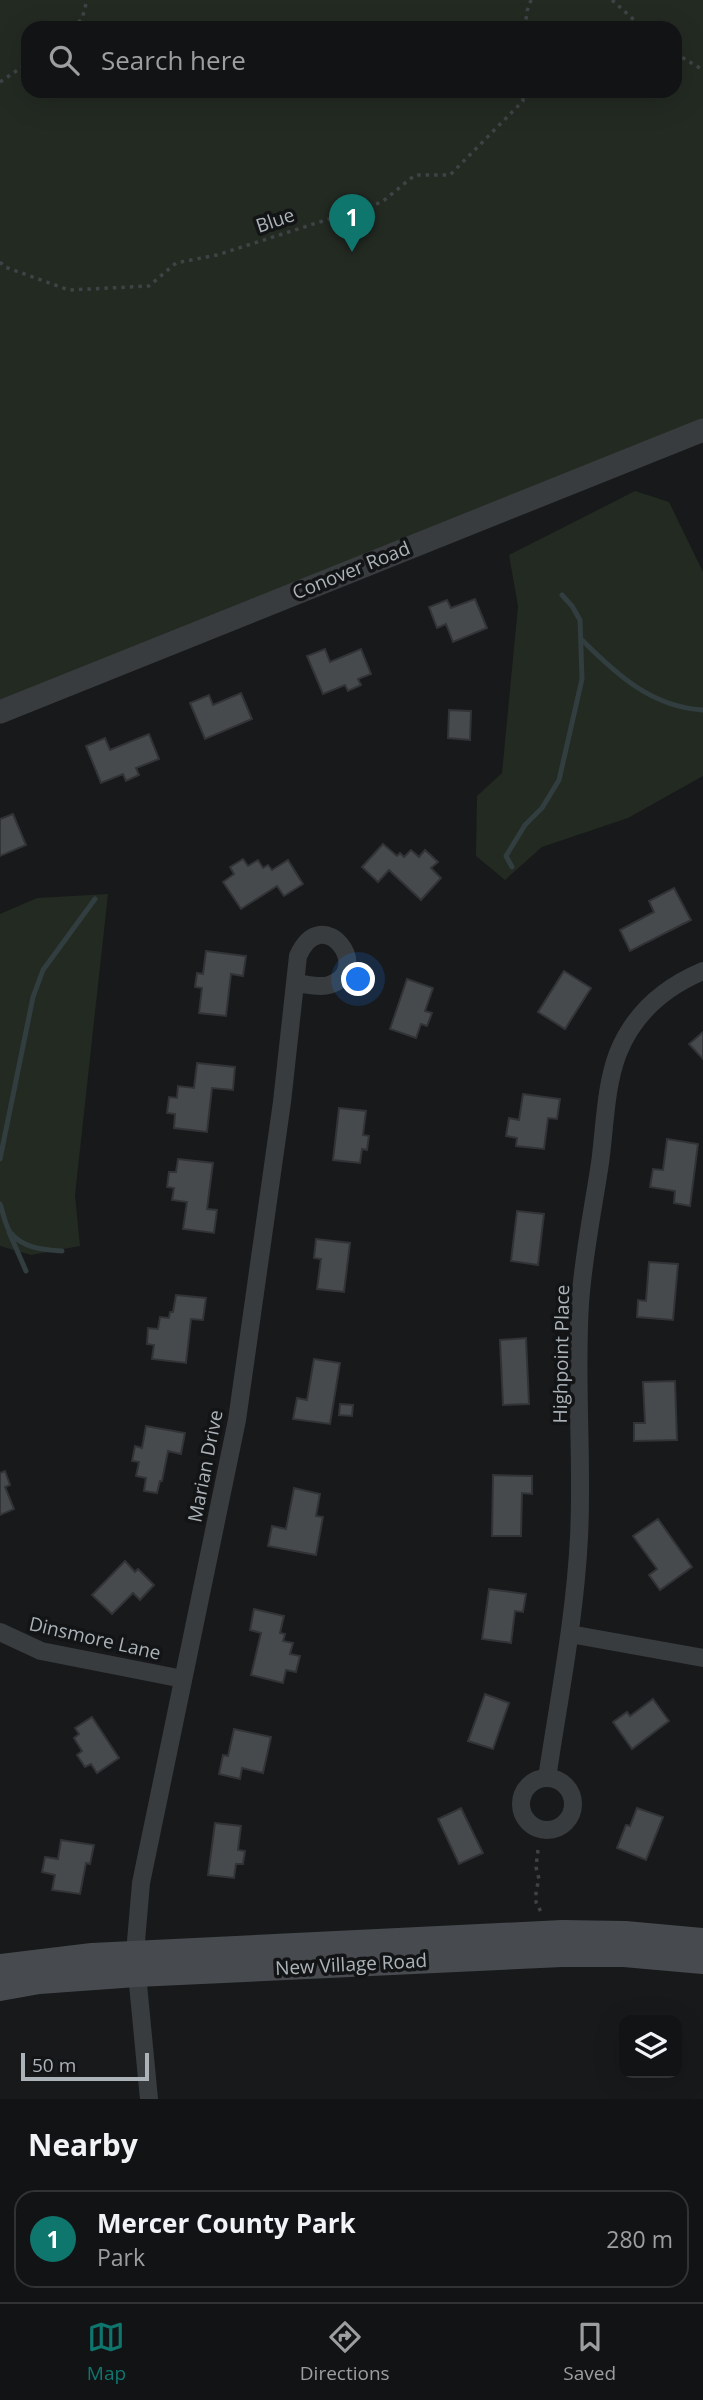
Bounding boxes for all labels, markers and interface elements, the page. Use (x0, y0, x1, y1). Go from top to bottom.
search box (21, 21, 682, 98)
icon: search (45, 41, 83, 79)
text: Search here (101, 42, 246, 78)
pin: 1 (329, 194, 375, 252)
street label: Blue (252, 201, 298, 239)
street label: Conover Road (288, 535, 414, 605)
your location (341, 962, 375, 996)
street label: Highpoint Place (547, 1285, 575, 1423)
street label: Marian Drive (181, 1408, 229, 1524)
street label: Dinsmore Lane (27, 1610, 163, 1666)
street label: New Village Road (274, 1947, 428, 1981)
map controls (619, 2015, 682, 2078)
button: layers (619, 2015, 682, 2078)
scale bar (21, 2050, 149, 2082)
text: 50 m (32, 2052, 76, 2078)
text: Nearby (28, 2124, 138, 2165)
text: Mercer County Park (97, 2205, 356, 2241)
text: 1 (46, 2223, 60, 2255)
text: 280 m (606, 2223, 673, 2255)
text: Park (97, 2241, 145, 2273)
tab: Map (87, 2318, 126, 2386)
tab: Directions (300, 2318, 390, 2386)
tab: Saved (563, 2318, 616, 2386)

